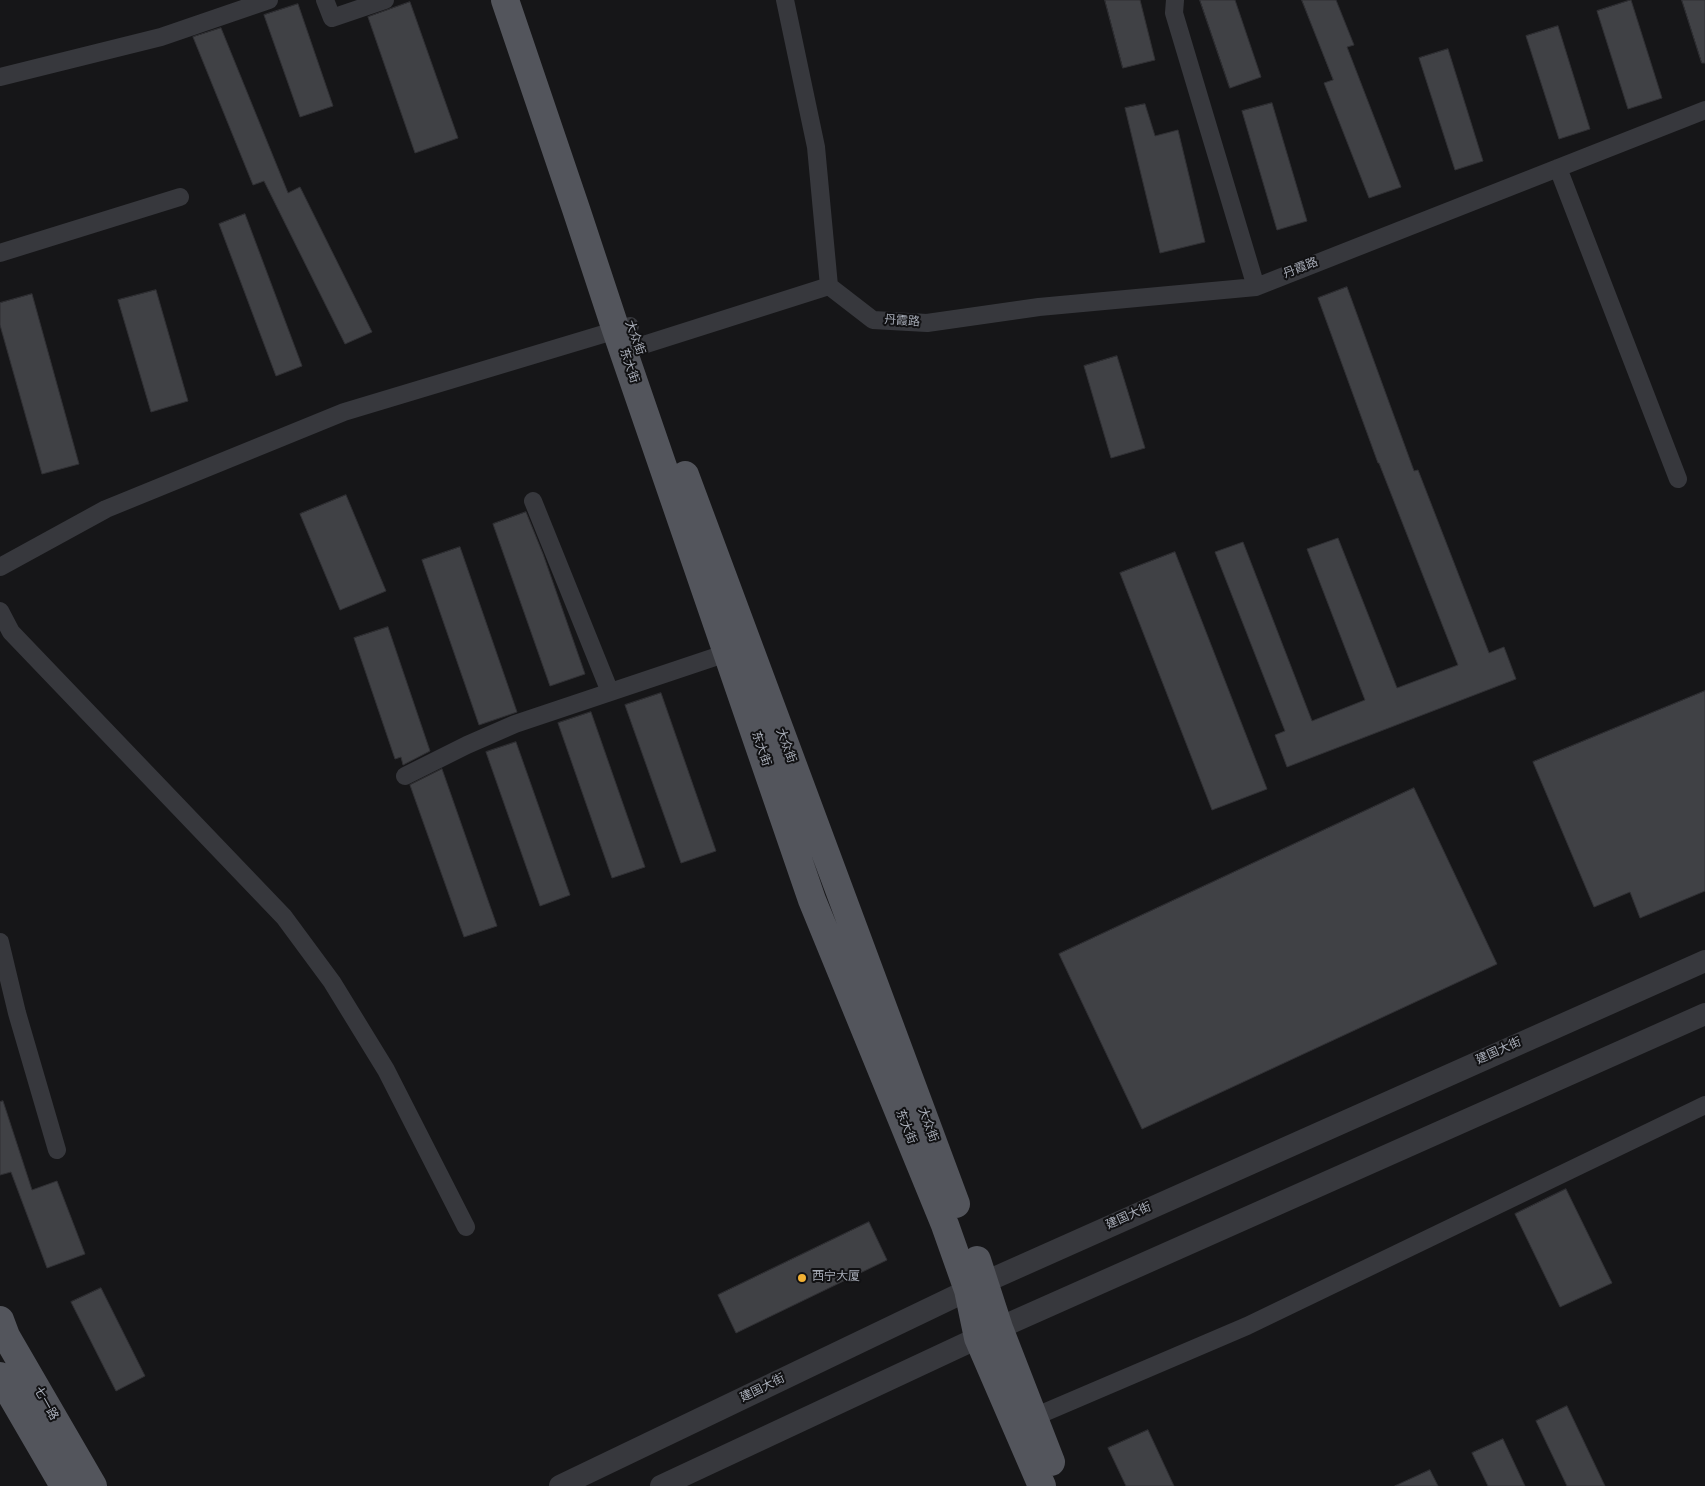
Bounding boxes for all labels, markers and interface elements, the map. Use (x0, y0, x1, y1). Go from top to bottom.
street label: 丹霞路 (1282, 256, 1320, 282)
street label: 丹霞路 (884, 314, 920, 330)
street label: 大众街 (621, 319, 647, 357)
street label: 东大街 (615, 347, 641, 385)
street label: 大众街 (772, 727, 798, 765)
street label: 东大街 (747, 730, 773, 768)
street label: 建国大街 (1474, 1036, 1524, 1068)
street label: 大众街 (914, 1106, 940, 1144)
street label: 东大街 (892, 1108, 918, 1146)
street label: 建国大街 (1104, 1201, 1154, 1233)
place label: 西宁大厦 (812, 1271, 860, 1285)
marker: 西宁大厦 (796, 1272, 808, 1284)
street label: 建国大街 (738, 1372, 788, 1406)
street label: 七一路 (30, 1385, 60, 1423)

